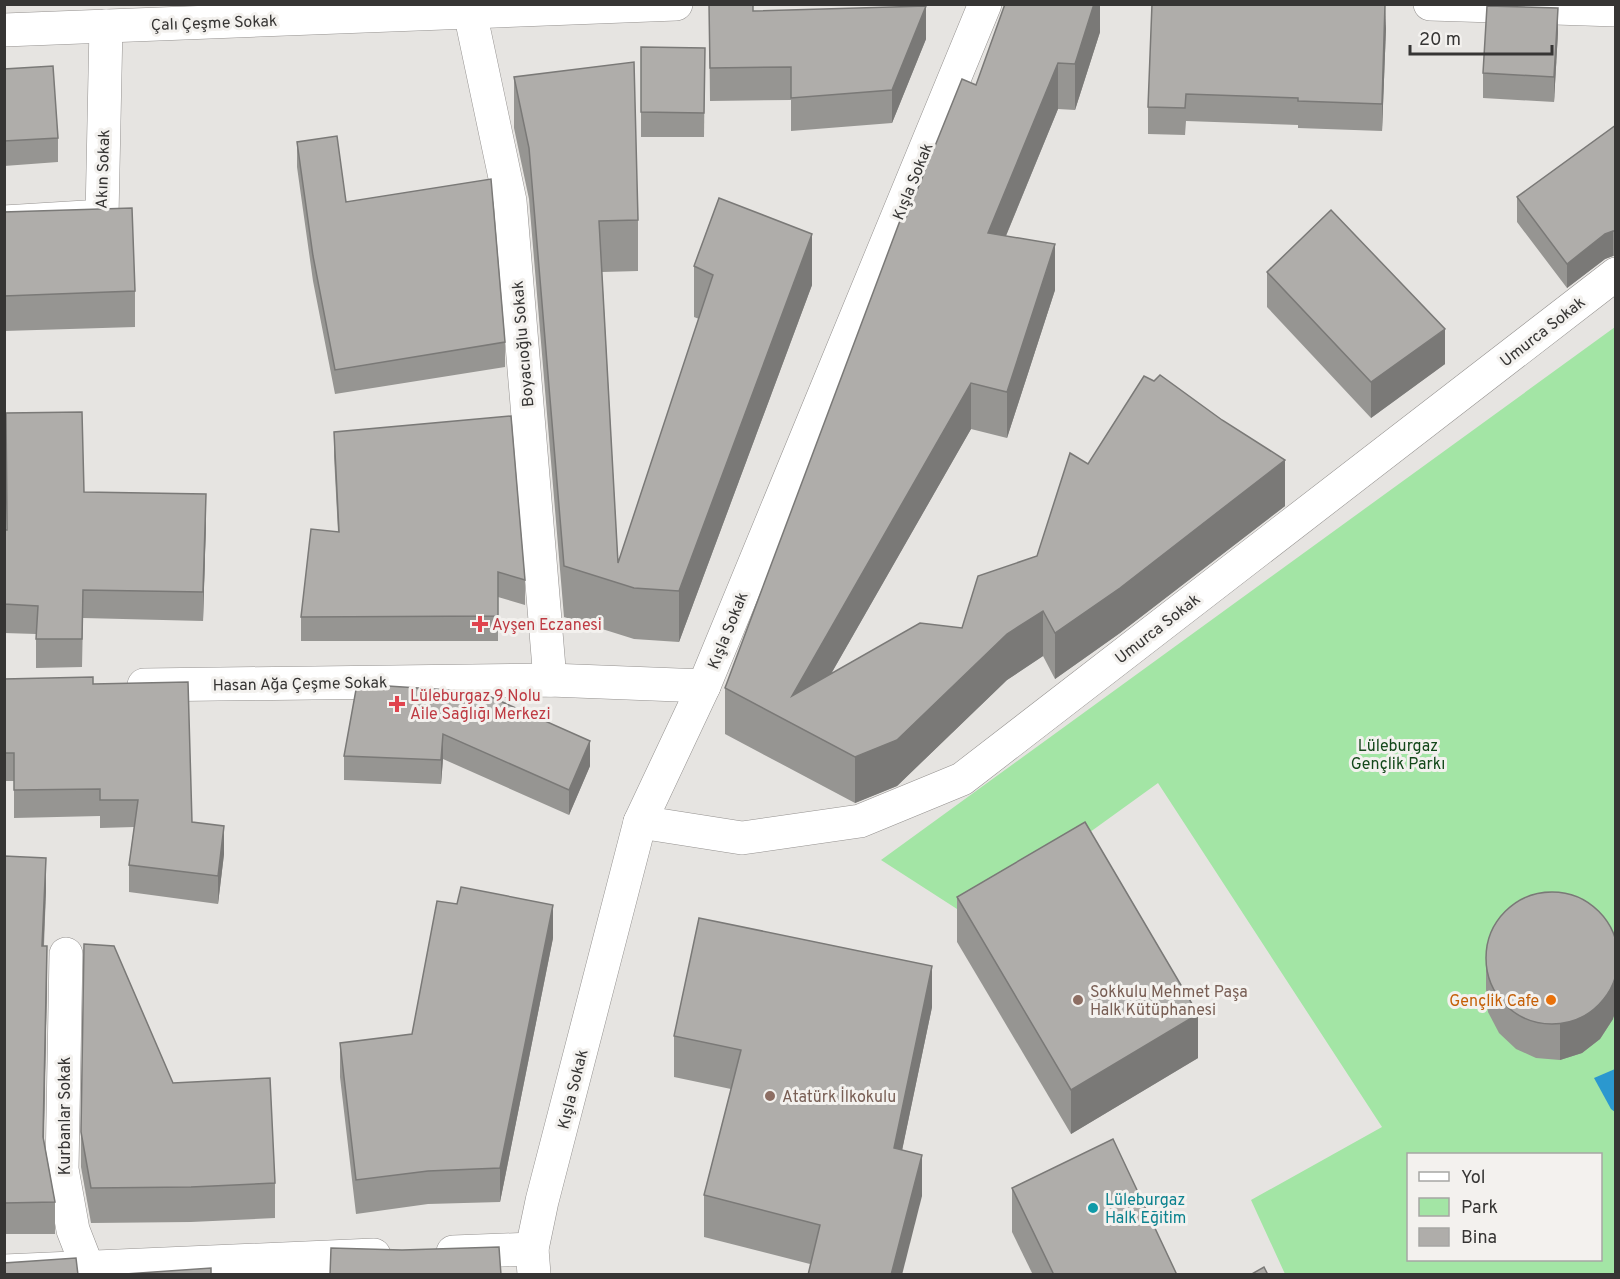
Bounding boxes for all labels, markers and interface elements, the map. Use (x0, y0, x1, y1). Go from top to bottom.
street label: Çalı Çeşme Sokak (150, 12, 278, 36)
scale bar (1410, 18, 1552, 56)
text: 20 m (1419, 29, 1461, 52)
street label: Akın Sokak (93, 129, 115, 209)
street label: Kışla Sokak (889, 140, 938, 223)
street label: Boyacıoğlu Sokak (509, 280, 539, 408)
street label: Umurca Sokak (1497, 293, 1590, 372)
street label: Kışla Sokak (704, 589, 753, 672)
street label: Umurca Sokak (1112, 590, 1205, 669)
place label: Ayşen Eczanesi (492, 616, 602, 636)
marker: Ayşen Eczanesi (473, 617, 487, 631)
street label: Hasan Ağa Çeşme Sokak (212, 673, 388, 697)
place label: Lüleburgaz 9 Nolu Aile Sağlığı Merkezi (410, 687, 550, 725)
marker: Lüleburgaz 9 Nolu Aile Sağlığı Merkezi (388, 695, 406, 713)
park label: Lüleburgaz Gençlik Parkı (1351, 737, 1445, 775)
place label: Sokkulu Mehmet Paşa Halk Kütüphanesi (1090, 983, 1248, 1021)
place label: Gençlik Cafe (1449, 992, 1539, 1012)
marker: Sokkulu Mehmet Paşa Halk Kütüphanesi (1071, 993, 1085, 1007)
marker: Gençlik Cafe (1544, 993, 1558, 1007)
street label: Kışla Sokak (554, 1047, 594, 1132)
street label: Kurbanlar Sokak (56, 1057, 76, 1175)
place label: Atatürk İlkokulu (782, 1087, 896, 1108)
marker: Atatürk İlkokulu (763, 1089, 777, 1103)
legend (1407, 1153, 1602, 1261)
text: Yol (1461, 1167, 1486, 1190)
place label: Lüleburgaz Halk Eğitim (1105, 1191, 1186, 1229)
text: Park (1461, 1197, 1498, 1220)
marker: Lüleburgaz Halk Eğitim (1086, 1201, 1100, 1215)
text: Bina (1461, 1227, 1497, 1250)

